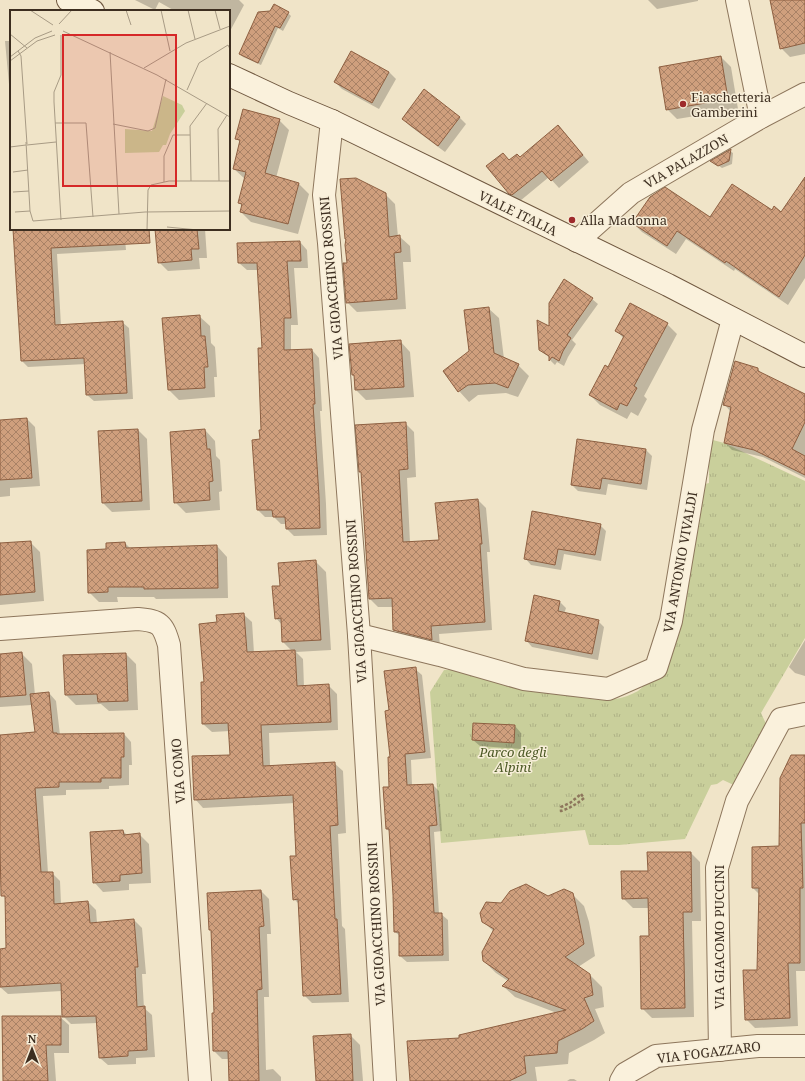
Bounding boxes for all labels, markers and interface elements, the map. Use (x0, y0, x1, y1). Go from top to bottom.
inset map (10, 10, 230, 230)
place label: Fiaschetteria Gamberini (691, 88, 771, 121)
marker: Fiaschetteria Gamberini (678, 99, 688, 109)
street label: VIA PALAZZON (640, 129, 732, 192)
street label: VIALE ITALIA (476, 186, 561, 240)
street label: VIA GIOACCHINO ROSSINI (315, 195, 347, 360)
place label: Alla Madonna (580, 211, 667, 229)
marker: Alla Madonna (567, 215, 577, 225)
street label: VIA ANTONIO VIVALDI (659, 490, 701, 634)
street label: VIA GIOACCHINO ROSSINI (341, 518, 371, 683)
street label: VIA COMO (167, 738, 189, 804)
park label: Parco degli Alpini (478, 743, 547, 776)
street label: VIA GIOACCHINO ROSSINI (363, 841, 389, 1006)
street label: VIA GIACOMO PUCCINI (710, 865, 728, 1009)
north arrow (12, 1029, 52, 1069)
text: N (28, 1031, 37, 1046)
street label: VIA FOGAZZARO (656, 1037, 762, 1067)

